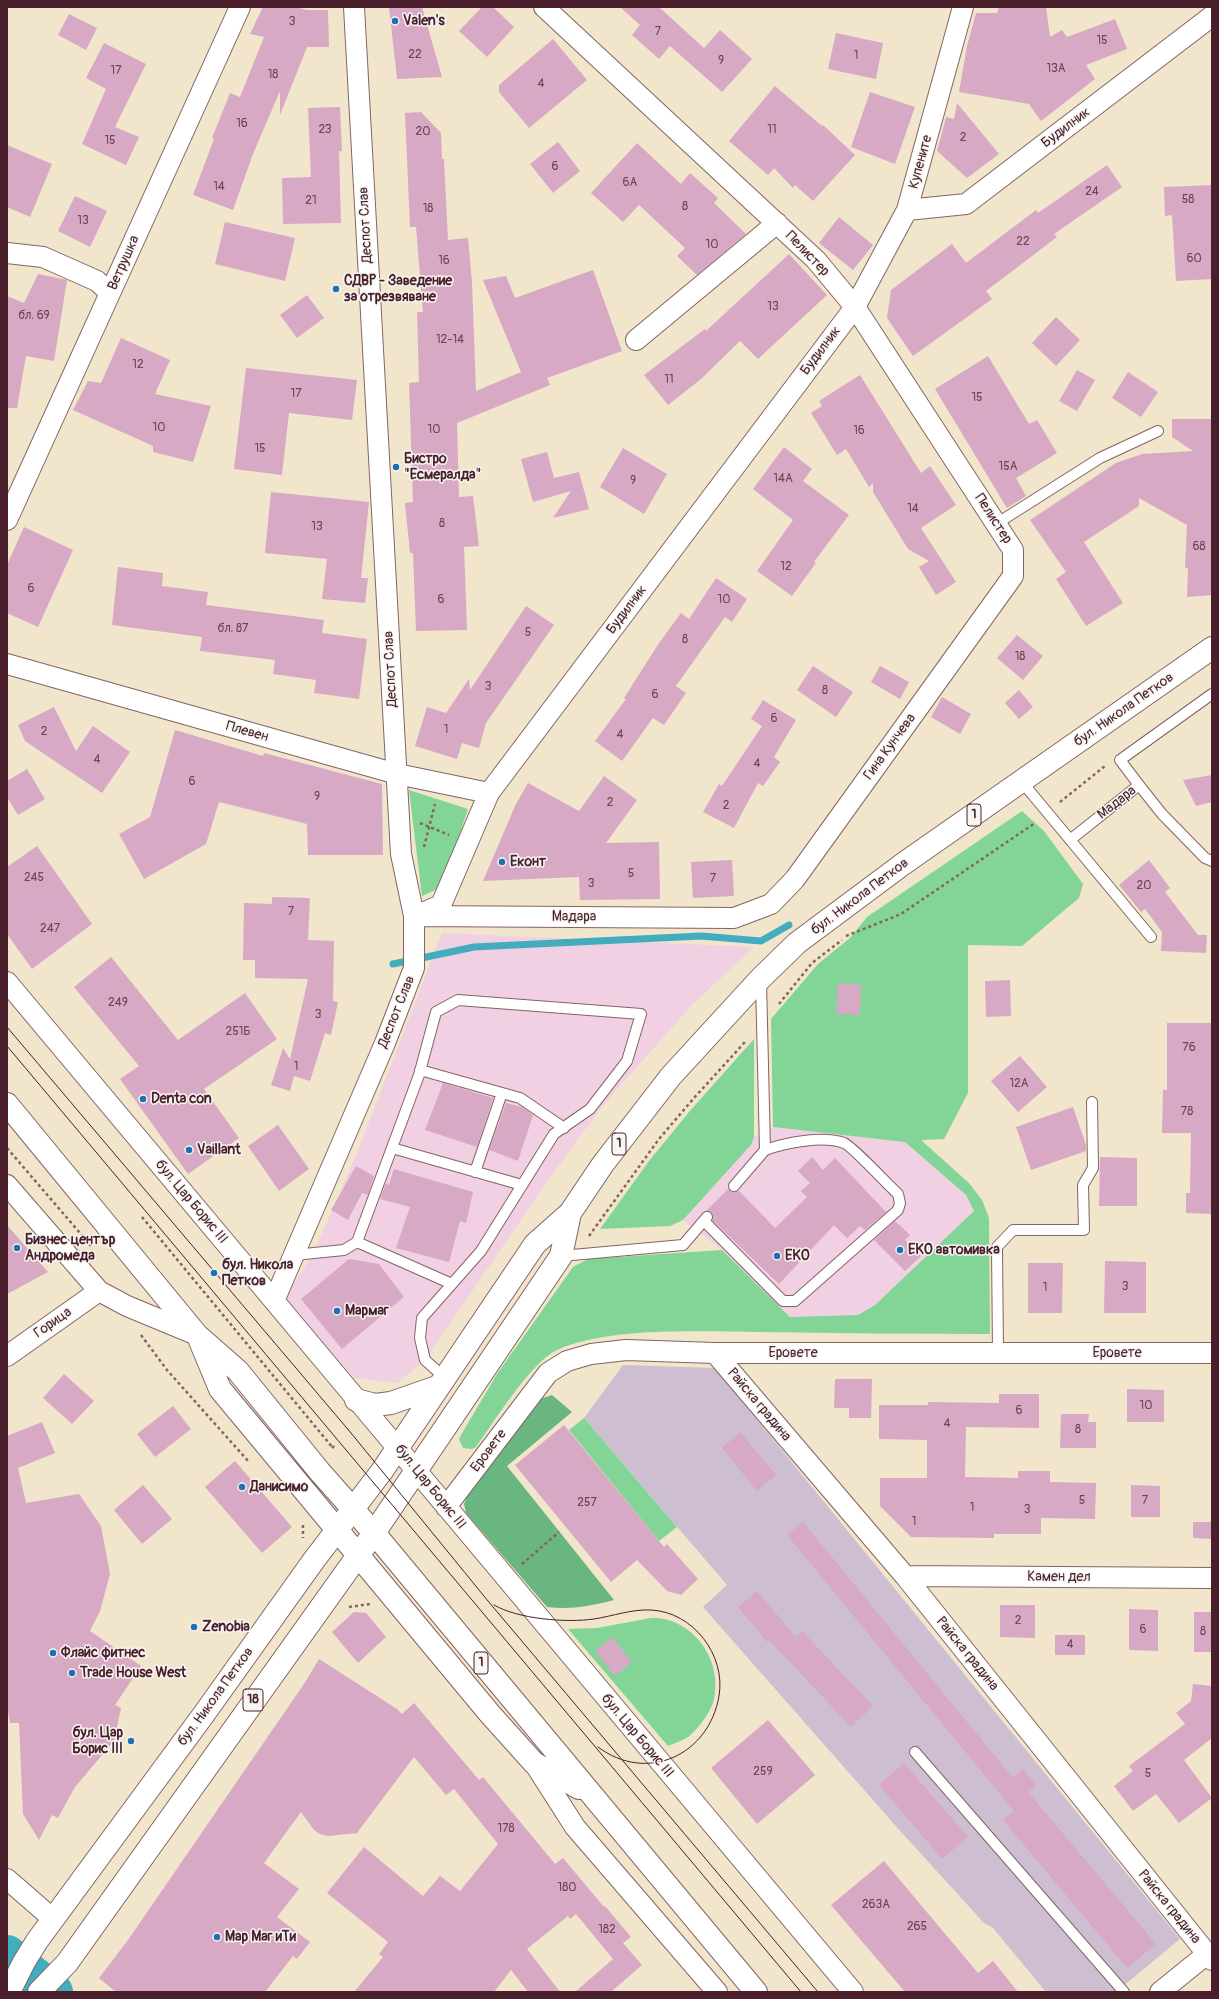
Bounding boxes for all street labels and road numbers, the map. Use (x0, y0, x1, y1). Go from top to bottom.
street label: Будилник (1038, 104, 1094, 152)
street label: Купените (906, 133, 936, 191)
street label: Деспот Слав (356, 186, 376, 264)
street label: Пелистер (781, 228, 833, 280)
street label: Ветрушка (105, 233, 143, 293)
street label: Будилник (797, 323, 845, 379)
street label: Пелистер (971, 491, 1015, 547)
street label: Будилник (603, 582, 651, 638)
street label: Деспот Слав (381, 630, 401, 708)
street label: бул. Никола Петков (1071, 669, 1177, 751)
street label: Гина Кунчева (860, 711, 920, 783)
street label: Плевен (224, 718, 270, 746)
street label: Мадара (1094, 783, 1140, 823)
road number: 1 (967, 804, 981, 826)
street label: бул. Никола Петков (808, 855, 912, 939)
street label: Мадара (552, 909, 596, 925)
street label: Деспот Слав (375, 973, 419, 1051)
road number: 1 (612, 1133, 626, 1155)
street label: бул. Цар Борис III (151, 1157, 231, 1247)
street label: Горица (31, 1304, 75, 1342)
street label: Еровете (768, 1345, 818, 1361)
street label: Еровете (1092, 1345, 1142, 1361)
street label: Райска градина (724, 1365, 794, 1445)
street label: Еровете (468, 1426, 510, 1476)
street label: бул. Цар Борис III (391, 1441, 469, 1533)
street label: Камен дел (1027, 1569, 1091, 1585)
street label: Райска градина (932, 1614, 1002, 1694)
street label: бул. Никола Петков (174, 1644, 258, 1750)
road number: 1 (474, 1652, 488, 1674)
road number: 18 (243, 1689, 263, 1711)
street label: бул. Цар Борис III (597, 1691, 677, 1781)
street label: Райска градина (1134, 1867, 1204, 1947)

